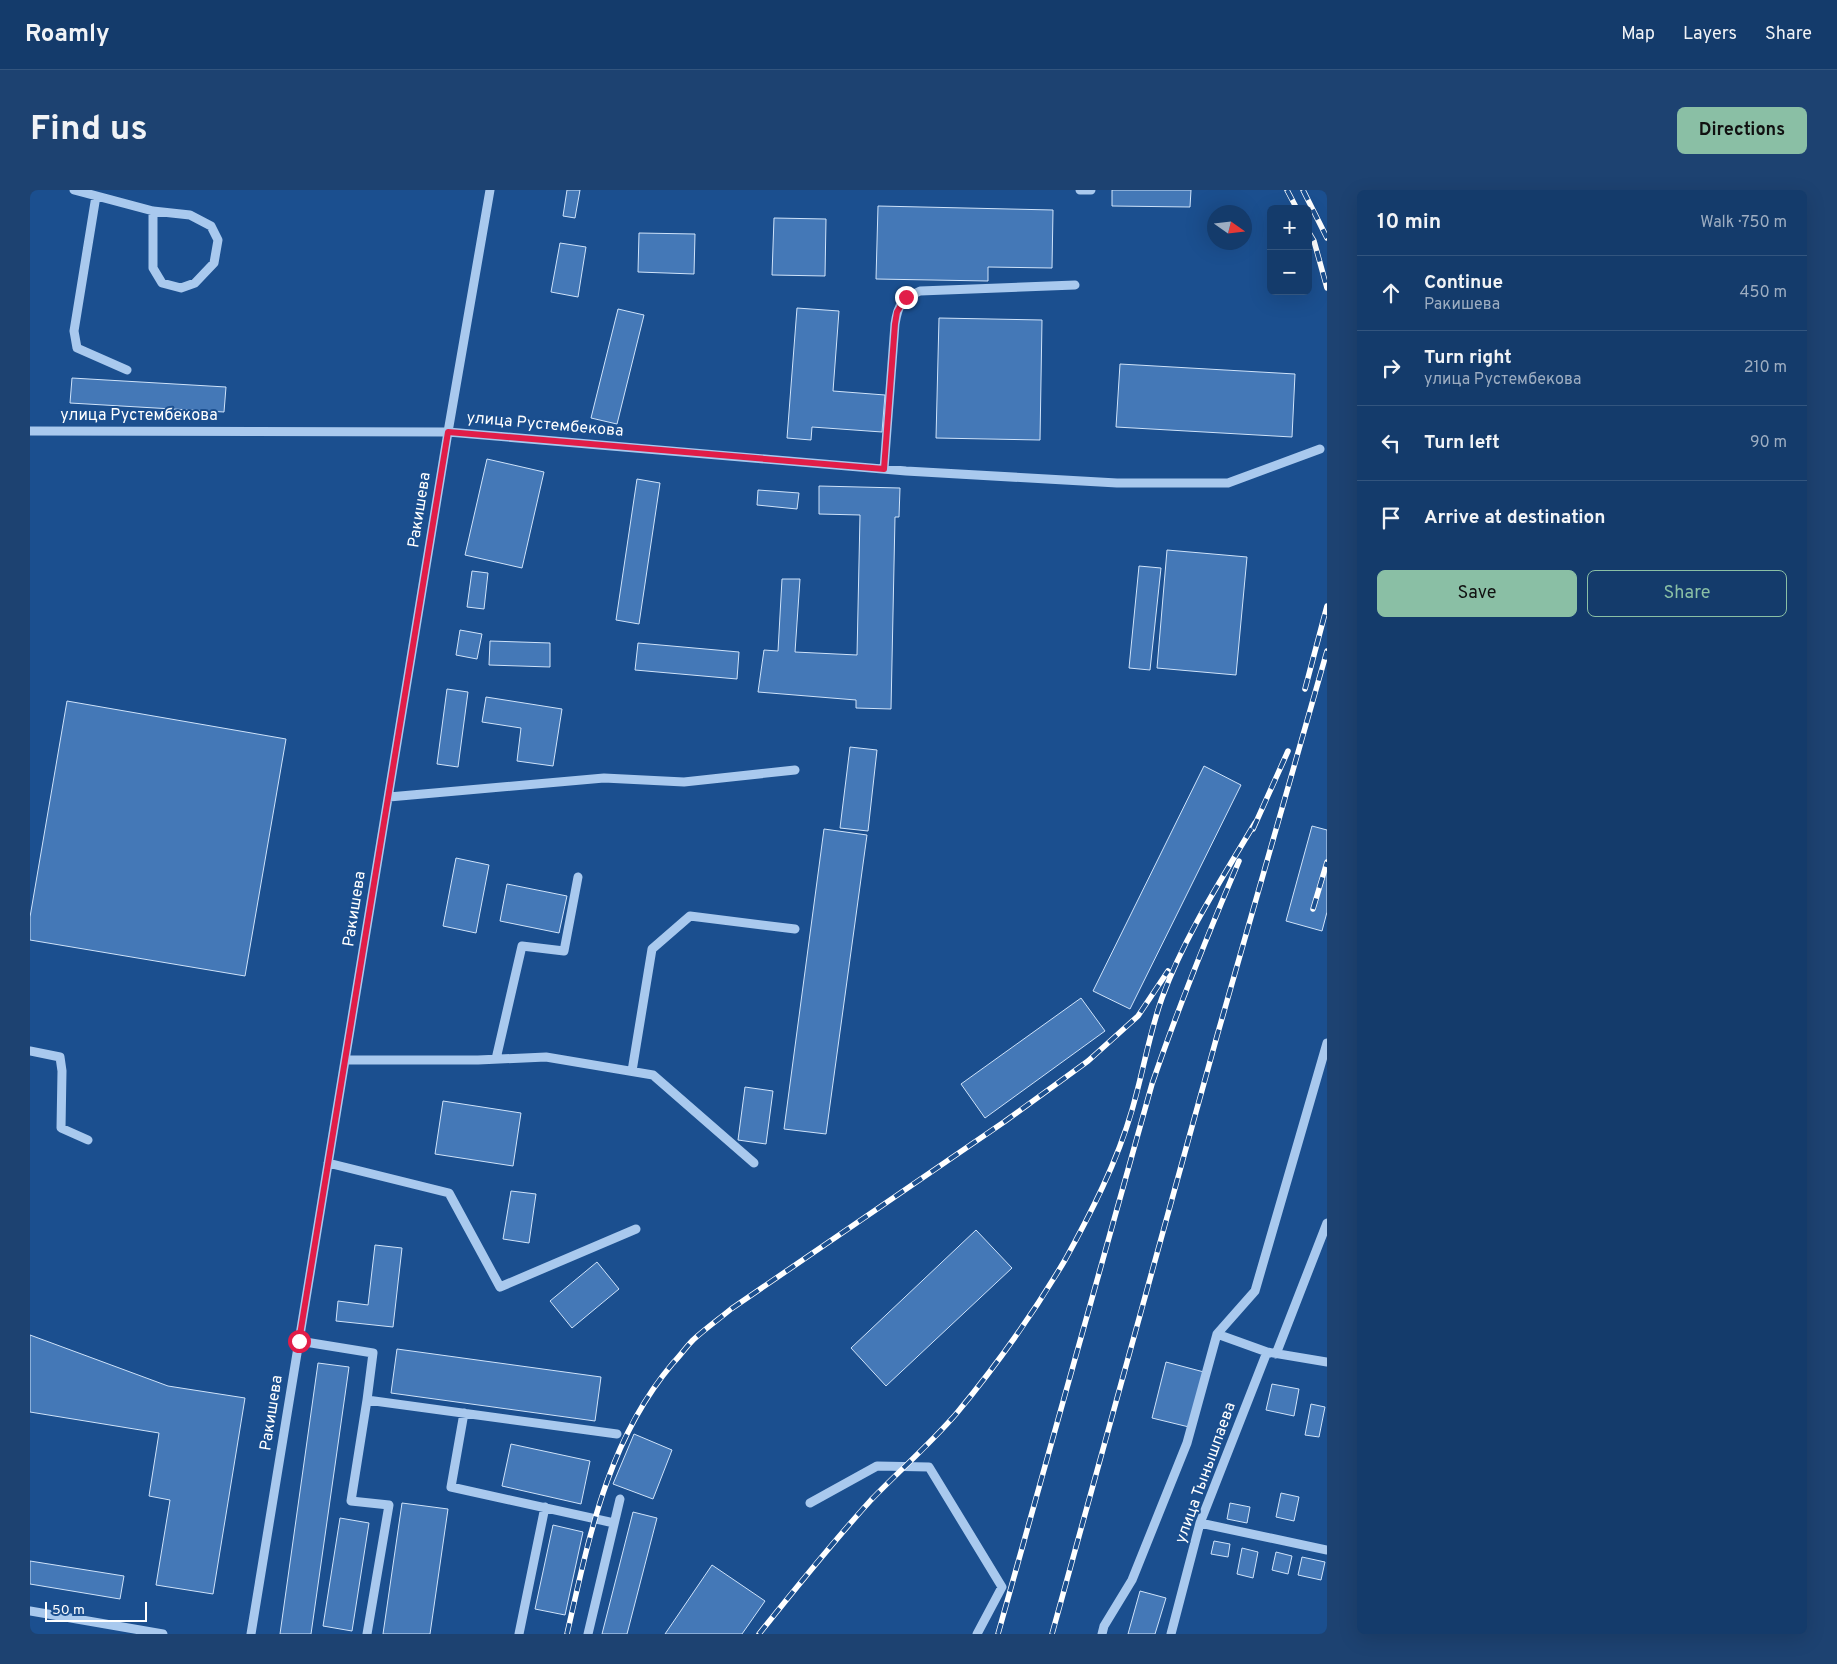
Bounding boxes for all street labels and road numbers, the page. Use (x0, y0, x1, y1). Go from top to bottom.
street label: улица Рустембекова (60, 406, 218, 426)
street label: улица Рустембекова (466, 408, 624, 442)
street label: Ракишева (404, 471, 436, 549)
street label: Ракишева (339, 870, 371, 948)
street label: Ракишева (256, 1374, 288, 1452)
street label: улица Тынышпаева (1171, 1400, 1241, 1546)

